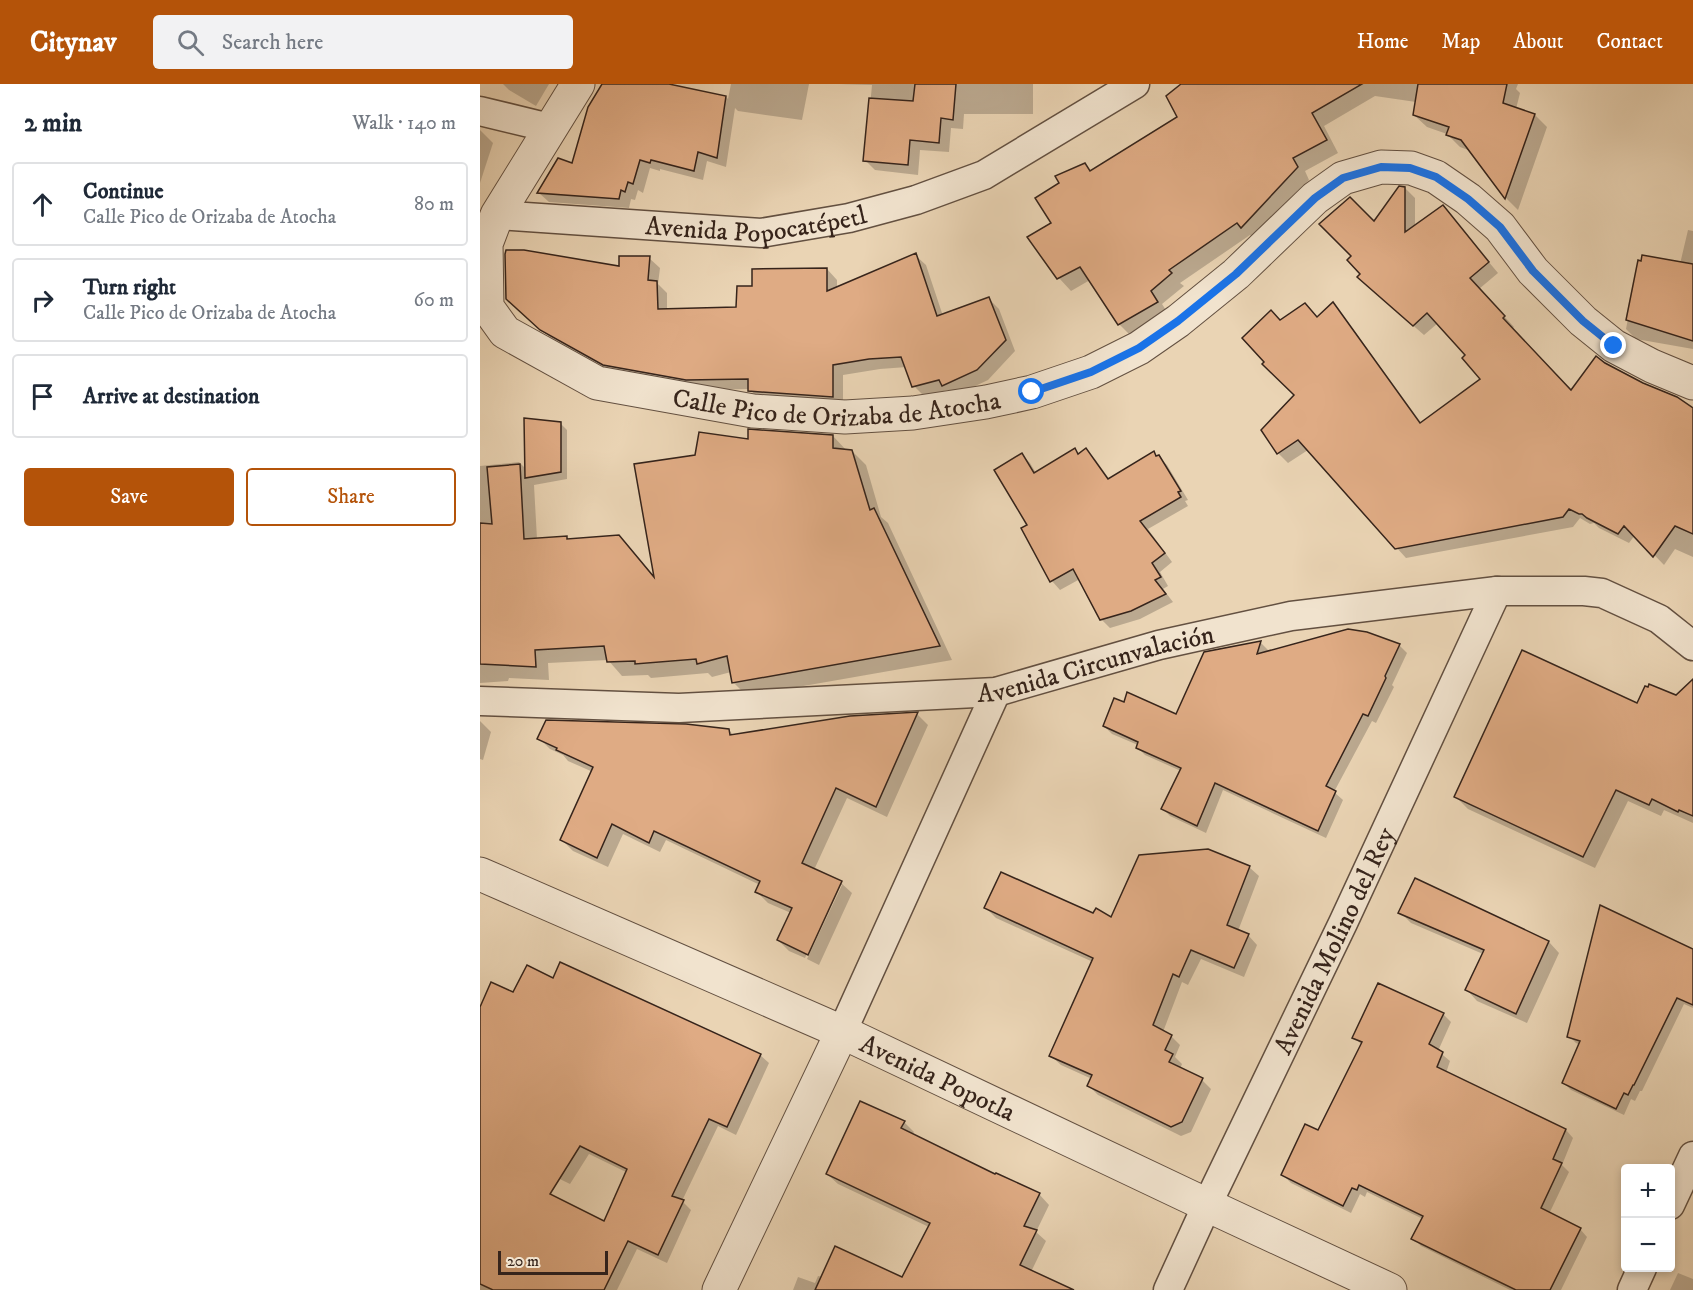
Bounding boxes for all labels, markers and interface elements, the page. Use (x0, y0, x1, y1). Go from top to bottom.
search box (153, 15, 573, 69)
text: Citynav (30, 25, 117, 60)
icon: search (174, 26, 207, 59)
text: Search here (222, 29, 323, 56)
text: Home (1357, 29, 1409, 55)
text: Map (1442, 29, 1480, 55)
text: About (1513, 29, 1564, 55)
text: Contact (1597, 29, 1663, 55)
text: 2 min (24, 107, 82, 140)
text: Walk · 140 m (352, 111, 456, 136)
text: Continue (83, 178, 164, 205)
icon: ahead (26, 188, 59, 221)
text: 80 m (414, 192, 454, 217)
street label: Avenida Popocatépetl (644, 199, 871, 251)
text: Calle Pico de Orizaba de Atocha (83, 205, 336, 230)
text: Turn right (83, 274, 176, 301)
icon: right (26, 284, 59, 317)
text: 60 m (414, 288, 454, 313)
text: Calle Pico de Orizaba de Atocha (83, 301, 336, 326)
route end (1600, 332, 1626, 358)
route start (1018, 378, 1044, 404)
icon: arrive (26, 380, 59, 413)
street label: Calle Pico de Orizaba de Atocha (670, 382, 1004, 435)
text: Arrive at destination (83, 383, 260, 410)
button: Save (24, 468, 234, 526)
button: Share (246, 468, 456, 526)
street label: Avenida Circunvalación (977, 618, 1218, 711)
street label: Avenida Molino del Rey (1267, 822, 1403, 1060)
street label: Avenida Popotla (854, 1028, 1020, 1130)
map controls (1621, 1164, 1675, 1272)
button: + (1621, 1164, 1675, 1218)
button: − (1621, 1218, 1675, 1272)
scale bar (498, 1248, 608, 1276)
text: 20 m (507, 1251, 539, 1271)

